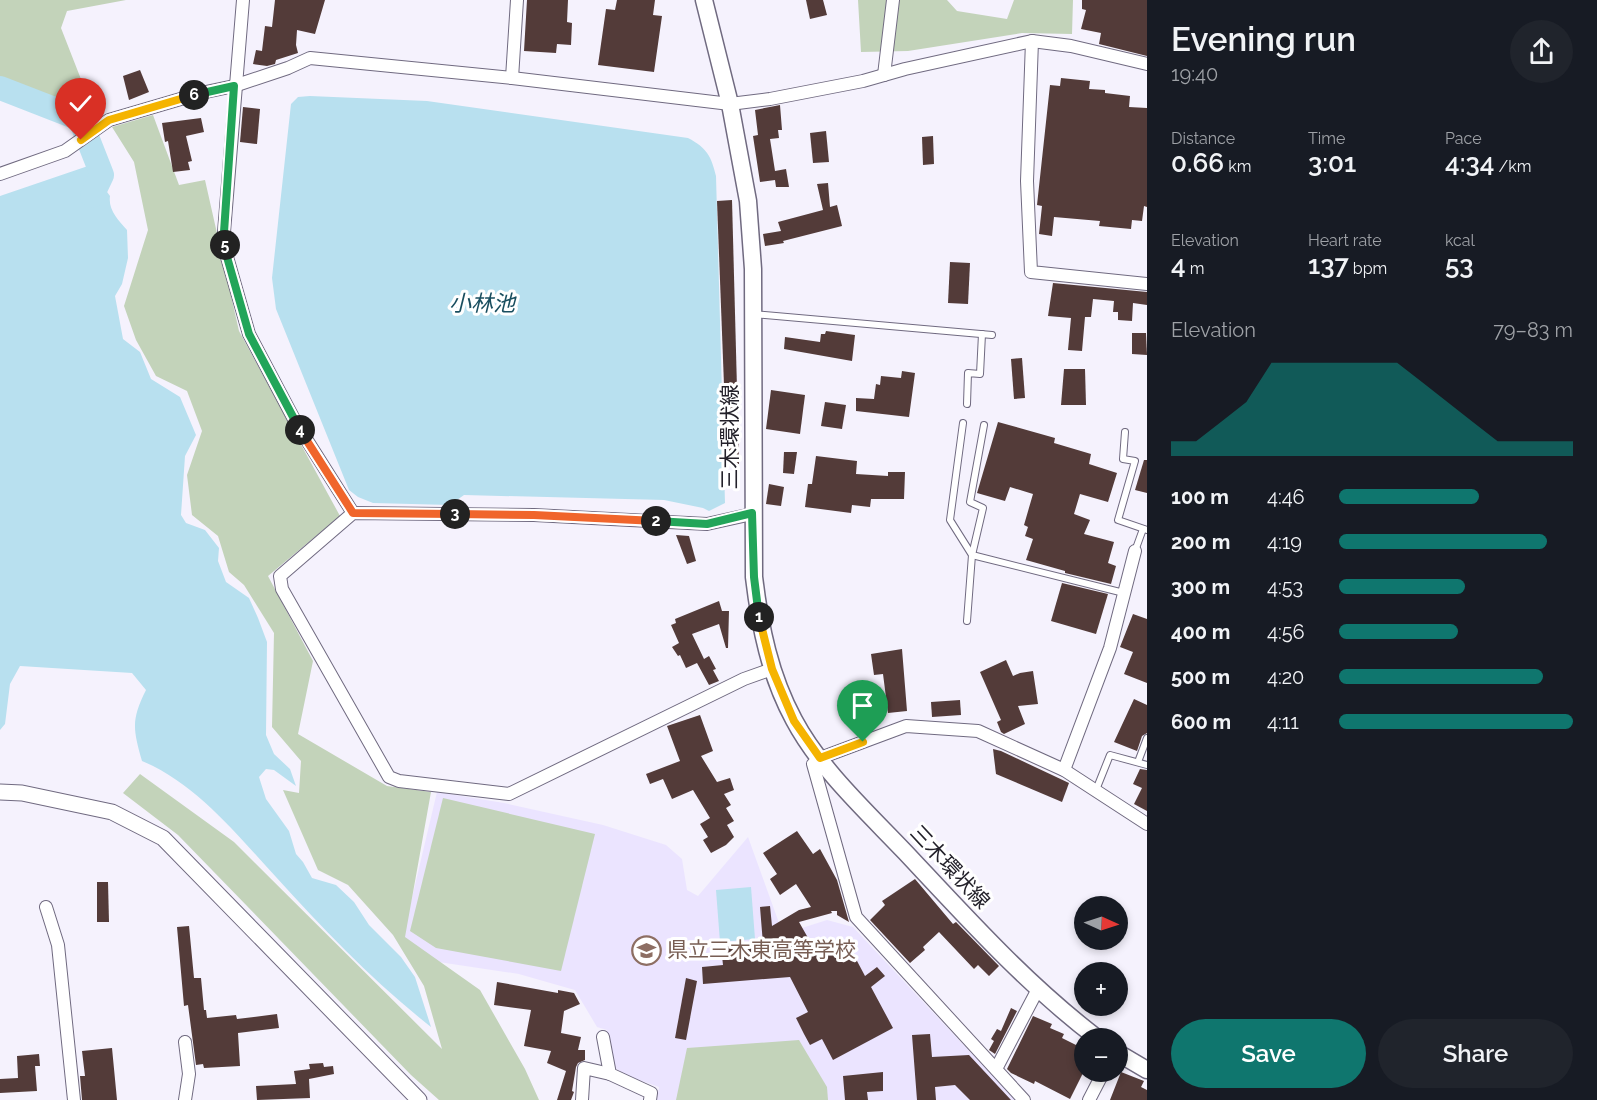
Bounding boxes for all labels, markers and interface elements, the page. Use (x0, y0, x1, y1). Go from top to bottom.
text: Evening run (1171, 20, 1356, 59)
button: share (1510, 20, 1573, 83)
text: 19:40 (1171, 62, 1218, 86)
pin (55, 78, 106, 140)
pin: 6 (179, 80, 209, 110)
text: 6 (189, 85, 199, 104)
icon: check (64, 87, 97, 120)
text: Distance (1171, 129, 1235, 148)
text: Time (1308, 129, 1345, 148)
text: Pace (1445, 129, 1482, 148)
text: 0.66 (1171, 148, 1224, 178)
text: 3:01 (1308, 148, 1356, 178)
text: 4:34 (1445, 148, 1494, 178)
text: km (1224, 157, 1251, 176)
text: /km (1494, 157, 1531, 176)
pin: 5 (210, 230, 240, 260)
text: Elevation (1171, 231, 1239, 250)
text: Heart rate (1308, 231, 1382, 250)
text: kcal (1445, 231, 1475, 250)
text: 5 (221, 235, 229, 254)
text: 4 (1171, 250, 1186, 280)
text: 137 (1308, 250, 1349, 280)
text: 53 (1445, 250, 1474, 280)
text: m (1186, 259, 1204, 278)
text: bpm (1349, 259, 1387, 278)
water label: 小林池 (449, 290, 517, 316)
text: Elevation (1171, 318, 1256, 342)
text: 79–83 m (1493, 318, 1573, 342)
street label: 三木環状線 (717, 385, 742, 490)
pin: 4 (285, 415, 315, 445)
text: 4 (295, 420, 305, 439)
text: 100 m (1171, 485, 1229, 509)
text: 4:46 (1267, 485, 1305, 509)
pin: 3 (440, 499, 470, 529)
text: 3 (451, 504, 459, 523)
pin: 2 (641, 506, 671, 536)
text: 2 (651, 511, 661, 530)
text: 200 m (1171, 530, 1230, 554)
text: 4:19 (1267, 530, 1302, 554)
text: 300 m (1171, 575, 1230, 599)
text: 4:53 (1267, 575, 1303, 599)
pin: 1 (744, 602, 774, 632)
text: 1 (755, 607, 763, 626)
text: 400 m (1171, 620, 1230, 644)
text: 4:56 (1267, 620, 1305, 644)
text: 500 m (1171, 665, 1230, 689)
text: 4:20 (1267, 665, 1304, 689)
pin (837, 680, 888, 742)
icon: arrive (846, 689, 879, 722)
text: 600 m (1171, 710, 1231, 734)
text: 4:11 (1267, 710, 1299, 734)
street label: 三木環状線 (905, 820, 995, 914)
north arrow (1074, 896, 1128, 950)
map controls (1074, 896, 1128, 1082)
school or university icon: 県立三木東高等学校 (630, 934, 662, 966)
place label: 県立三木東高等学校 (667, 937, 856, 962)
button: + (1074, 962, 1128, 1016)
button: Save (1171, 1019, 1366, 1088)
button: Share (1378, 1019, 1573, 1088)
button: − (1074, 1028, 1128, 1082)

